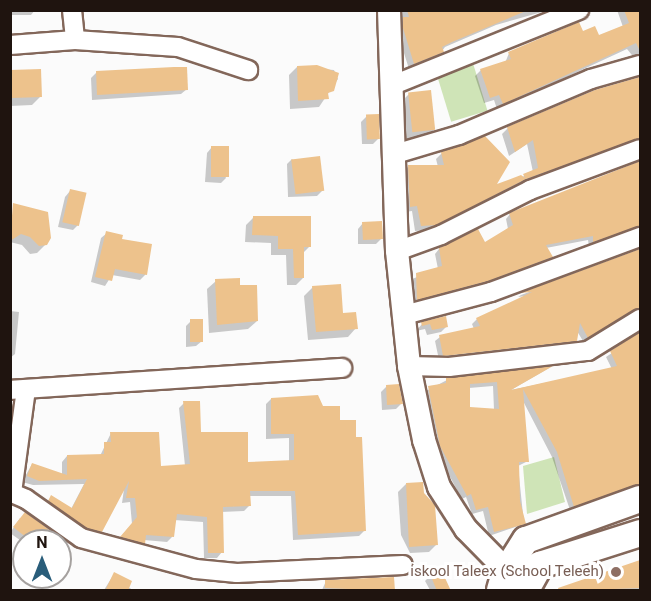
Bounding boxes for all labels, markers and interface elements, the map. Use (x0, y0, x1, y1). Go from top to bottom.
north arrow (12, 529, 72, 589)
text: N (36, 533, 48, 552)
place label: iskool Taleex (School Teleeh) (410, 563, 604, 581)
marker: iskool Taleex (School Teleeh) (609, 565, 623, 579)

